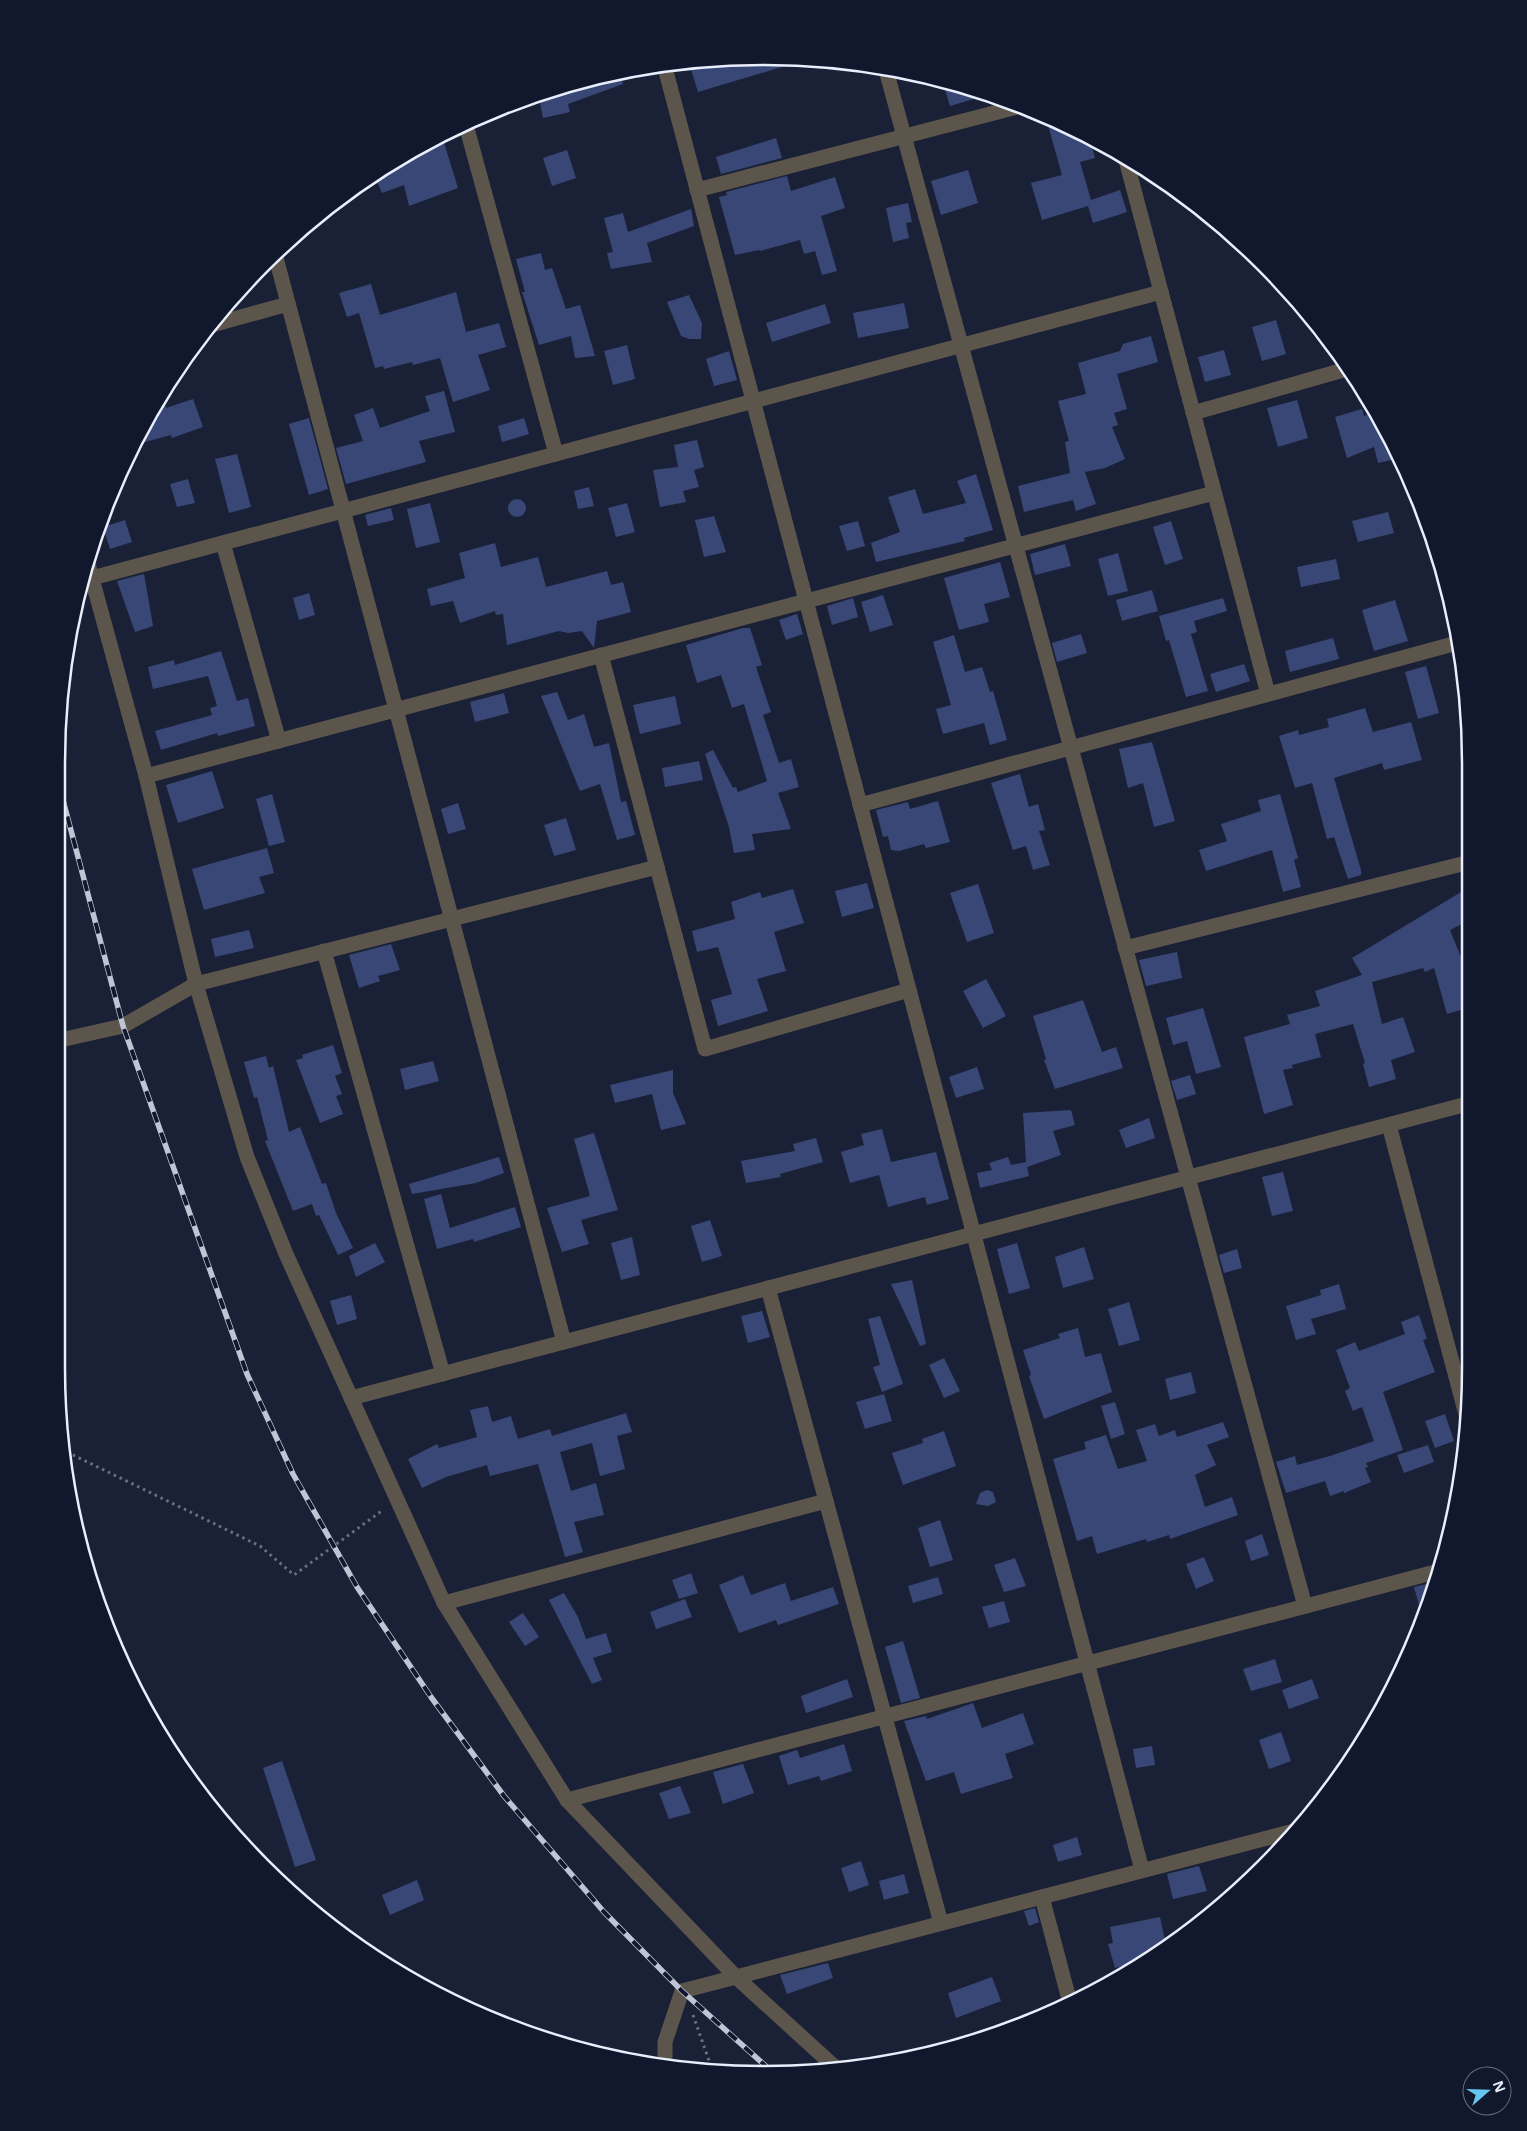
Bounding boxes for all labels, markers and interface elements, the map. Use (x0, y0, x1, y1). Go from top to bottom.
north arrow (1462, 2066, 1512, 2116)
text: N (1489, 2078, 1511, 2095)

